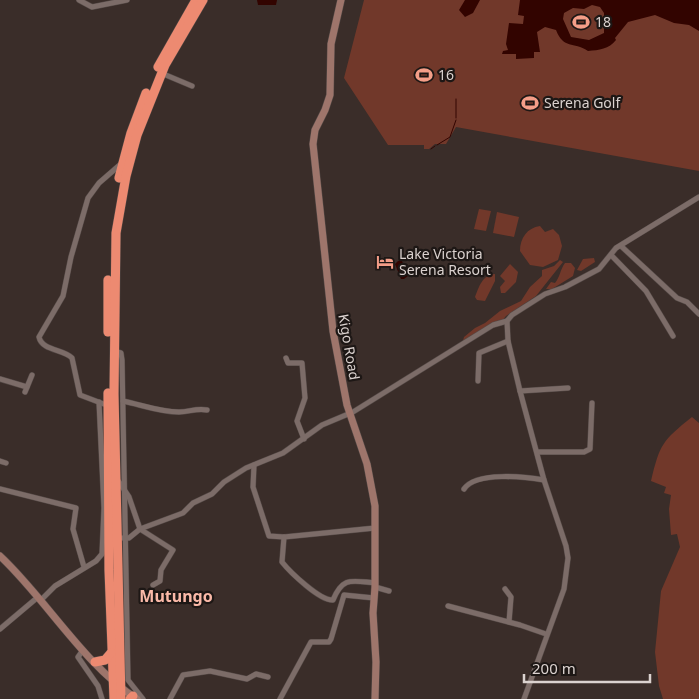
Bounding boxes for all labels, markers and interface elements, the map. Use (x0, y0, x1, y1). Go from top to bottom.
sports icon: 18 (571, 12, 591, 32)
place label: 18 (595, 12, 611, 31)
sports icon: 16 (414, 65, 434, 85)
place label: 16 (438, 65, 454, 84)
sports icon: Serena Golf (520, 93, 540, 113)
place label: Serena Golf (544, 93, 621, 112)
place label: Lake Victoria Serena Resort (399, 244, 491, 279)
hotel icon: Lake Victoria Serena Resort (375, 252, 395, 272)
street label: Kigo Road (334, 312, 365, 381)
district label: Mutungo (139, 585, 213, 607)
scale bar (524, 652, 650, 684)
text: 200 m (532, 658, 576, 678)

